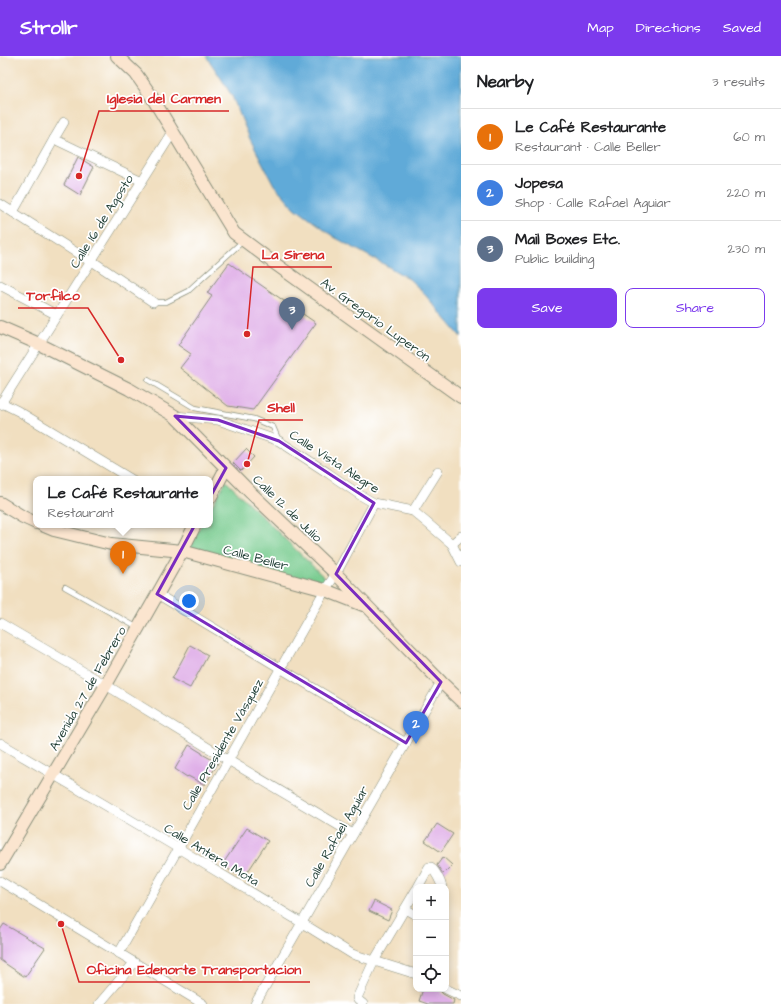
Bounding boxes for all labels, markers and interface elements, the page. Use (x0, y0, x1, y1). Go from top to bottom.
text: Strollr (20, 15, 78, 42)
text: Map (587, 18, 614, 38)
text: Directions (636, 18, 701, 38)
text: Saved (723, 18, 761, 38)
text: Nearby (477, 70, 534, 94)
text: 3 results (712, 73, 765, 91)
callout: Iglesia del Carmen (99, 85, 229, 111)
text: Iglesia del Carmen (107, 89, 221, 110)
text: Le Café Restaurante (515, 117, 666, 138)
text: 1 (489, 128, 491, 146)
text: 60 m (733, 128, 765, 146)
text: Restaurant · Calle Beller (515, 138, 661, 156)
street label: Calle 16 de Agosto (66, 171, 139, 272)
text: Jopesa (515, 173, 563, 194)
text: 2 (486, 184, 494, 202)
text: 220 m (727, 184, 765, 202)
text: Shop · Calle Rafael Aguiar (515, 194, 671, 212)
text: Mail Boxes Etc. (515, 229, 620, 250)
text: 3 (487, 240, 493, 258)
text: 230 m (727, 240, 765, 258)
callout: La Sirena (253, 241, 332, 267)
text: La Sirena (262, 245, 325, 265)
text: Public building (515, 250, 594, 268)
street label: Av. Gregorio Luperón (316, 274, 434, 367)
callout: Torfilco (18, 282, 88, 308)
text: Torfilco (25, 286, 80, 306)
button: Save (477, 288, 617, 328)
button: Share (625, 288, 765, 328)
pin: 3 (279, 297, 305, 330)
callout: Shell (259, 394, 303, 420)
text: Shell (266, 398, 296, 418)
street label: Calle Vista Alegre (285, 426, 383, 499)
street label: Calle 12 de Julio (249, 471, 326, 547)
popup (33, 476, 213, 528)
text: Le Café Restaurante (47, 483, 199, 504)
text: Restaurant (47, 504, 114, 522)
pin: 1 (110, 541, 136, 574)
street label: Calle Beller (221, 541, 290, 575)
your location (179, 591, 199, 611)
street label: Avenida 27 de Febrero (45, 623, 131, 754)
street label: Calle Presidente Vásquez (178, 675, 268, 813)
pin: 2 (403, 711, 429, 744)
street label: Calle Rafael Aguiar (301, 783, 374, 891)
street label: Calle Antera Mota (160, 819, 263, 891)
map controls (413, 884, 449, 992)
button: + (413, 884, 449, 920)
button: − (413, 920, 449, 956)
callout: Oficina Edenorte Transportacion (79, 956, 310, 982)
button: locate (413, 956, 449, 992)
text: Oficina Edenorte Transportacion (87, 960, 301, 980)

